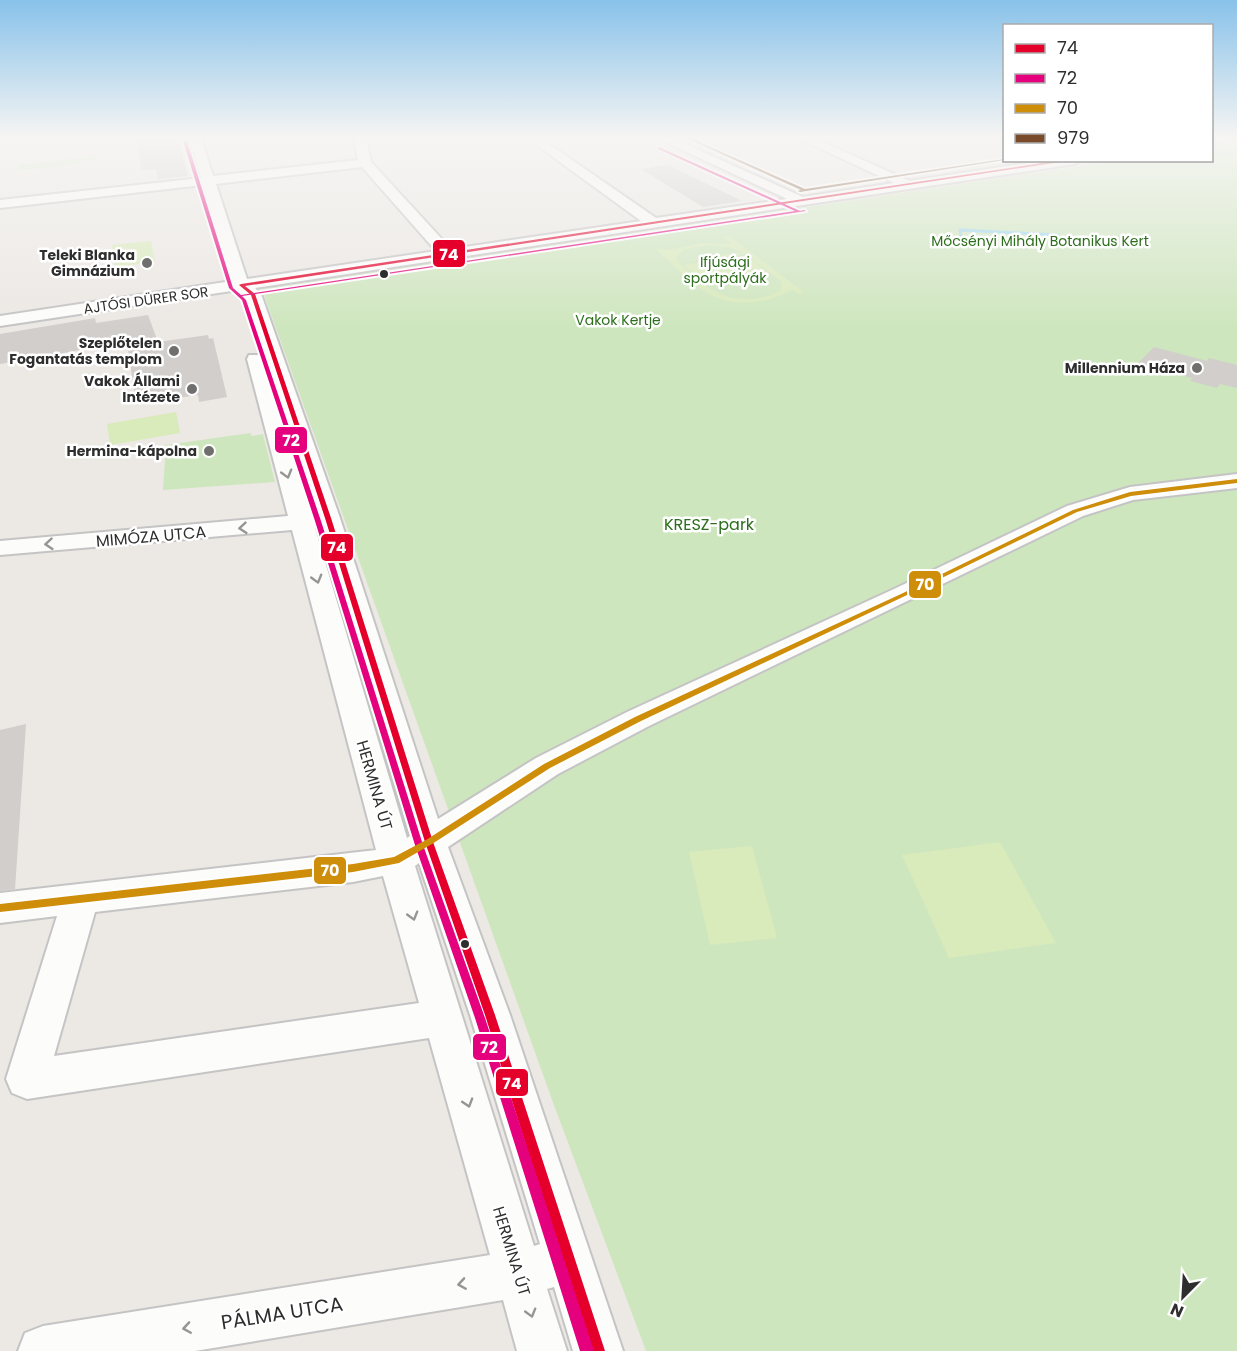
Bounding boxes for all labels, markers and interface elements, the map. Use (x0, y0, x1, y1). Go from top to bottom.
legend (1003, 24, 1213, 162)
text: 74 (1057, 35, 1078, 60)
text: 72 (1057, 65, 1077, 90)
text: 70 (1057, 95, 1078, 120)
text: 979 (1057, 125, 1090, 150)
park label: Mőcsényi Mihály Botanikus Kert (931, 231, 1149, 251)
line badge: 74 (432, 239, 466, 268)
text: 74 (439, 243, 459, 266)
place label: Teleki Blanka Gimnázium (39, 245, 135, 281)
park label: Ifjúsági sportpályák (684, 252, 767, 288)
marker: Teleki Blanka Gimnázium (140, 256, 154, 270)
unlabelled marker (378, 268, 390, 280)
street label: AJTÓSI DÜRER SOR (82, 281, 210, 319)
park label: Vakok Kertje (575, 310, 661, 330)
place label: Szeplőtelen Fogantatás templom (9, 333, 162, 369)
marker: Szeplőtelen Fogantatás templom (167, 344, 181, 358)
place label: Millennium Háza (1065, 358, 1185, 378)
marker: Millennium Háza (1190, 361, 1204, 375)
place label: Vakok Állami Intézete (84, 371, 180, 407)
marker: Vakok Állami Intézete (185, 382, 199, 396)
line badge: 72 (274, 426, 308, 454)
text: 72 (282, 429, 300, 452)
place label: Hermina-kápolna (66, 441, 197, 461)
marker: Hermina-kápolna (202, 444, 216, 458)
one-way arrow (280, 468, 293, 478)
park label: KRESZ-park (664, 513, 755, 536)
street label: MIMÓZA UTCA (95, 520, 207, 553)
one-way arrow (239, 521, 248, 534)
line badge: 74 (320, 533, 354, 562)
text: 74 (327, 536, 347, 559)
one-way arrow (44, 537, 53, 550)
line badge: 70 (908, 570, 942, 599)
one-way arrow (310, 573, 322, 584)
text: 70 (916, 573, 935, 596)
street label: HERMINA ÚT (351, 738, 398, 833)
line badge: 70 (313, 856, 347, 885)
text: 70 (321, 859, 340, 882)
one-way arrow (406, 910, 418, 921)
unlabelled marker (459, 938, 471, 950)
line badge: 72 (472, 1033, 507, 1061)
text: 72 (480, 1036, 498, 1059)
line badge: 74 (495, 1068, 529, 1097)
text: 74 (502, 1072, 522, 1095)
one-way arrow (461, 1097, 473, 1108)
street label: HERMINA ÚT (487, 1204, 536, 1299)
north arrow (1153, 1267, 1213, 1327)
one-way arrow (458, 1277, 467, 1289)
street label: PÁLMA UTCA (219, 1290, 345, 1336)
text: N (1167, 1297, 1187, 1323)
one-way arrow (524, 1307, 536, 1318)
one-way arrow (182, 1321, 192, 1334)

